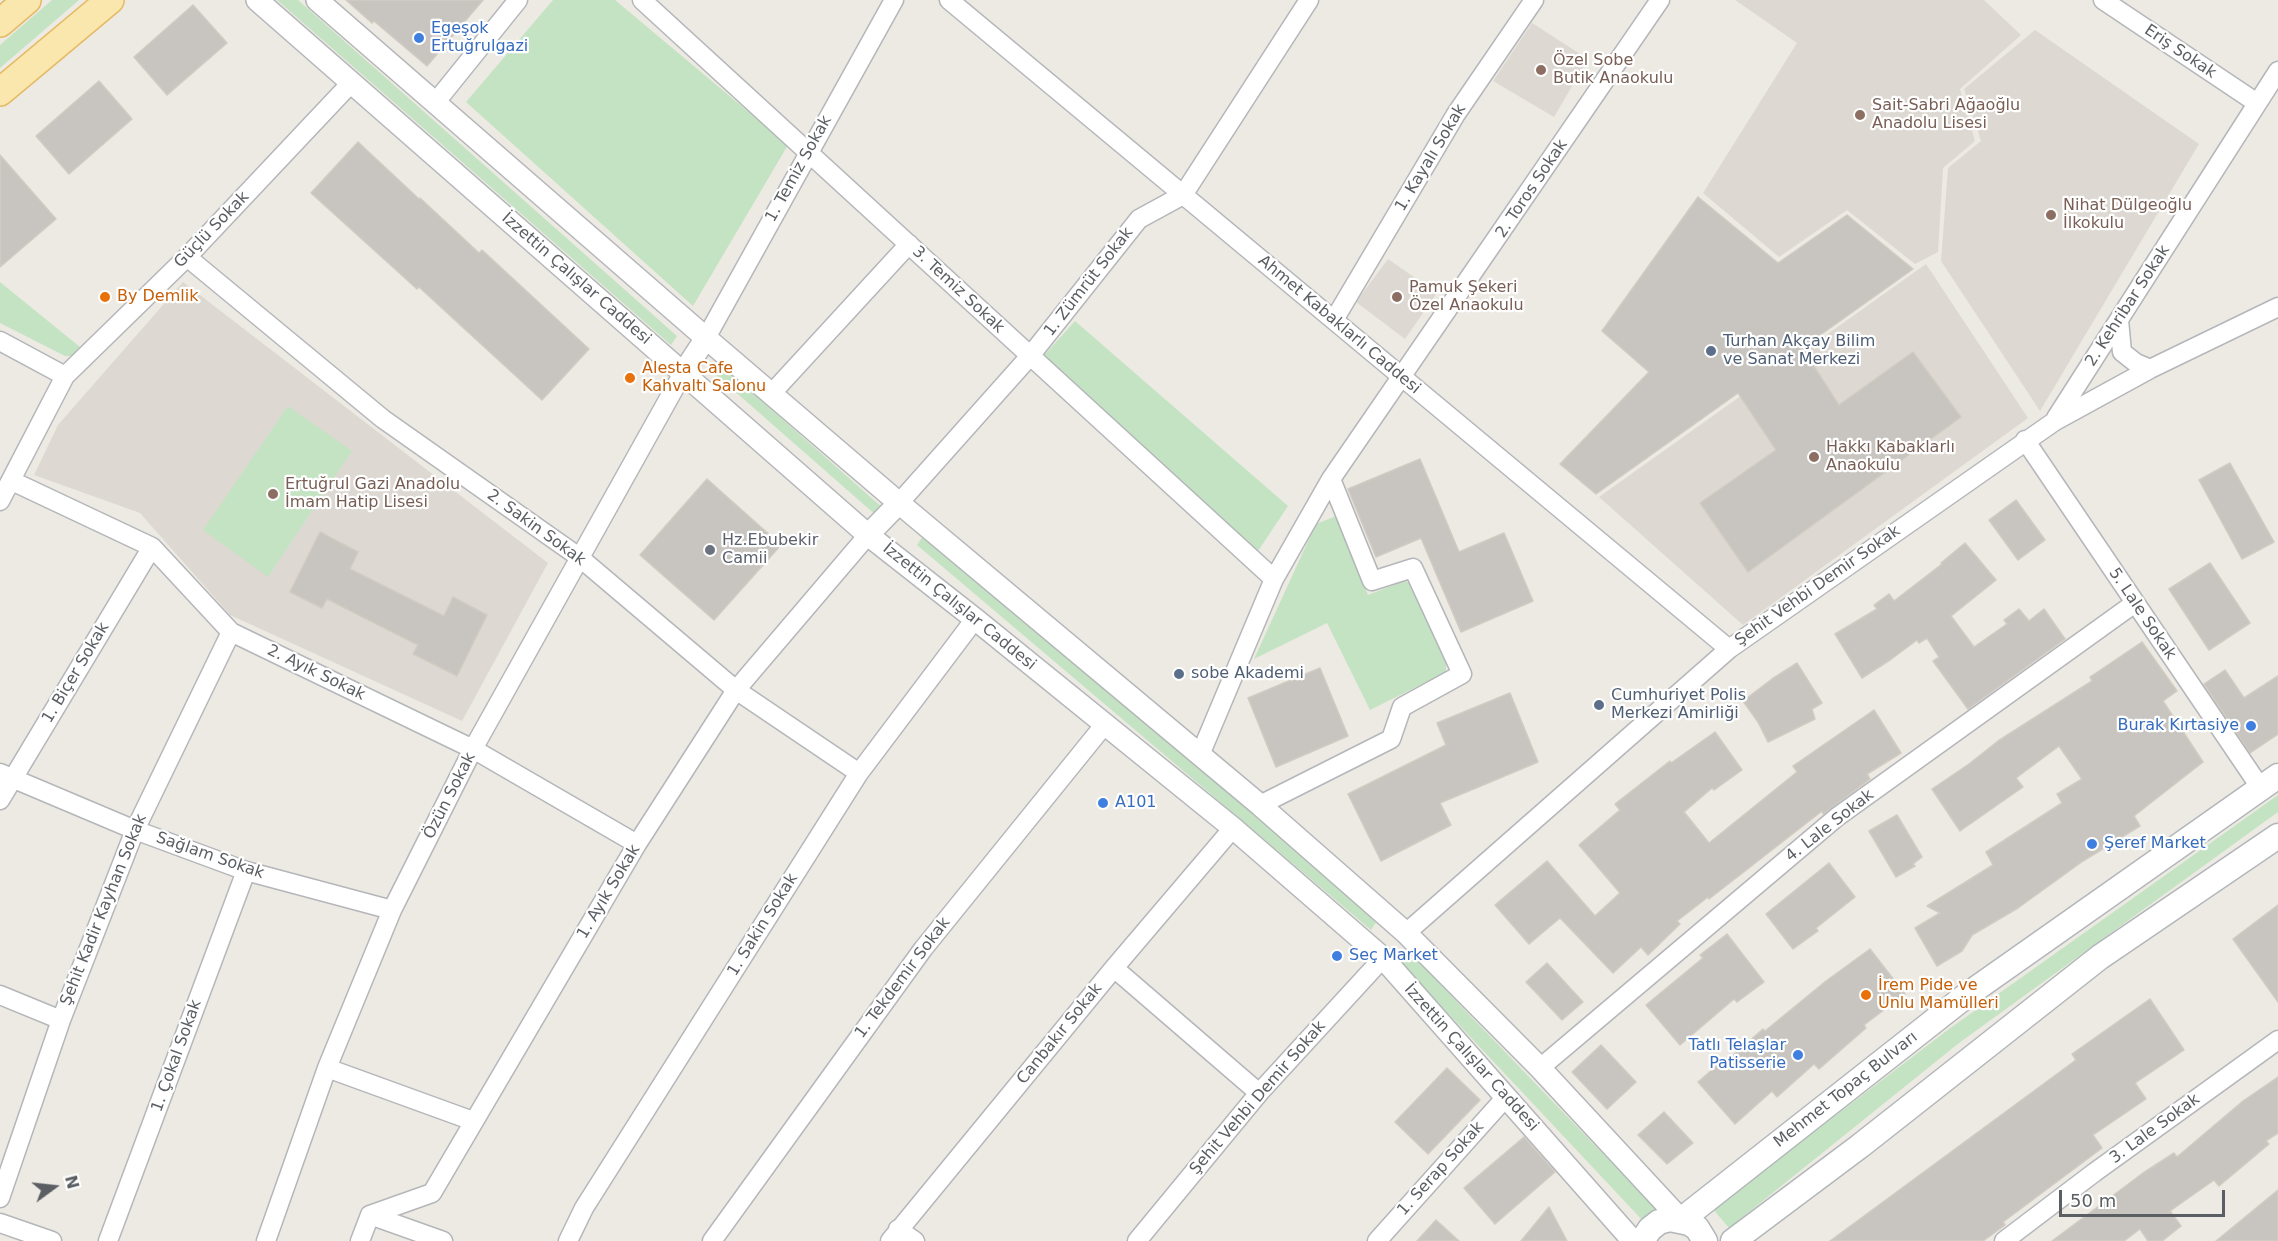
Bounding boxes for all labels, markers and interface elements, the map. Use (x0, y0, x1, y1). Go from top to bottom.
place label: Egeşok Ertuğrulgazi (431, 19, 528, 57)
street label: Eriş Sokak (2140, 21, 2220, 83)
marker: Egeşok Ertuğrulgazi (412, 31, 426, 45)
place label: Özel Sobe Butik Anaokulu (1553, 51, 1673, 89)
marker: Özel Sobe Butik Anaokulu (1534, 63, 1548, 77)
place label: Sait-Sabri Ağaoğlu Anadolu Lisesi (1872, 96, 2020, 134)
street label: 1. Kayalı Sokak (1391, 101, 1471, 215)
marker: Sait-Sabri Ağaoğlu Anadolu Lisesi (1853, 108, 1867, 122)
street label: 1. Temiz Sokak (762, 112, 836, 226)
street label: 2. Toros Sokak (1492, 136, 1572, 242)
street label: Güçlü Sokak (171, 188, 253, 272)
place label: Nihat Dülgeoğlu İlkokulu (2063, 196, 2192, 234)
marker: Nihat Dülgeoğlu İlkokulu (2044, 208, 2058, 222)
street label: İzzettin Çalışlar Caddesi (497, 209, 655, 349)
street label: 1. Zümrüt Sokak (1040, 224, 1138, 340)
street label: 3. Temiz Sokak (908, 242, 1008, 338)
street label: 2. Kehribar Sokak (2082, 242, 2174, 370)
street label: Ahmet Kabaklarlı Caddesi (1254, 251, 1424, 399)
place label: Pamuk Şekeri Özel Anaokulu (1409, 278, 1524, 316)
place label: By Demlik (117, 287, 198, 307)
marker: By Demlik (98, 290, 112, 304)
marker: Pamuk Şekeri Özel Anaokulu (1390, 290, 1404, 304)
place label: Turhan Akçay Bilim ve Sanat Merkezi (1723, 332, 1875, 370)
marker: Turhan Akçay Bilim ve Sanat Merkezi (1704, 344, 1718, 358)
place label: Alesta Cafe Kahvaltı Salonu (642, 359, 766, 397)
marker: Alesta Cafe Kahvaltı Salonu (623, 371, 637, 385)
place label: Hakkı Kabaklarlı Anaokulu (1826, 438, 1955, 476)
marker: Hakkı Kabaklarlı Anaokulu (1807, 450, 1821, 464)
place label: Ertuğrul Gazi Anadolu İmam Hatip Lisesi (285, 475, 460, 513)
street label: 2. Sakin Sokak (483, 486, 589, 570)
marker: Ertuğrul Gazi Anadolu İmam Hatip Lisesi (266, 487, 280, 501)
street label: Şehit Vehbi Demir Sokak (1732, 522, 1904, 650)
place label: Hz.Ebubekir Camii (722, 531, 818, 569)
street label: İzzettin Çalışlar Caddesi (879, 539, 1039, 675)
marker: Hz.Ebubekir Camii (703, 543, 717, 557)
street label: 5. Lale Sokak (2104, 565, 2180, 663)
street label: 1. Biçer Sokak (38, 619, 114, 727)
street label: 2. Ayık Sokak (264, 641, 368, 705)
place label: sobe Akademi (1191, 664, 1304, 684)
marker: sobe Akademi (1172, 667, 1186, 681)
place label: Cumhuriyet Polis Merkezi Amirliği (1611, 686, 1746, 724)
marker: Cumhuriyet Polis Merkezi Amirliği (1592, 698, 1606, 712)
place label: Burak Kırtasiye (2117, 716, 2239, 736)
marker: Burak Kırtasiye (2244, 719, 2258, 733)
street label: Özün Sokak (420, 750, 480, 842)
street label: 4. Lale Sokak (1782, 786, 1878, 866)
place label: A101 (1115, 793, 1156, 813)
marker: A101 (1096, 796, 1110, 810)
street label: Şehit Kadir Kayhan Sokak (57, 811, 151, 1009)
street label: Sağlam Sokak (153, 829, 267, 883)
place label: Şeref Market (2104, 834, 2206, 854)
marker: Şeref Market (2085, 837, 2099, 851)
street label: 1. Ayık Sokak (573, 841, 645, 943)
street label: 1. Sakin Sokak (724, 870, 802, 980)
street label: 1. Tekdemir Sokak (851, 914, 955, 1042)
place label: Seç Market (1349, 946, 1438, 966)
marker: Seç Market (1330, 949, 1344, 963)
place label: İrem Pide ve Unlu Mamülleri (1878, 976, 1999, 1014)
street label: Canbakır Sokak (1013, 980, 1107, 1088)
street label: İzzettin Çalışlar Caddesi (1400, 980, 1542, 1136)
marker: İrem Pide ve Unlu Mamülleri (1859, 988, 1873, 1002)
street label: 1. Çokal Sokak (148, 997, 206, 1115)
street label: Şehit Vehbi Demir Sokak (1186, 1017, 1330, 1179)
street label: Mehmet Topaç Bulvarı (1770, 1028, 1922, 1152)
place label: Tatlı Telaşlar Patisserie (1689, 1036, 1786, 1074)
marker: Tatlı Telaşlar Patisserie (1791, 1048, 1805, 1062)
street label: 3. Lale Sokak (2106, 1090, 2204, 1168)
street label: 1. Serap Sokak (1394, 1118, 1488, 1220)
north arrow (24, 1157, 84, 1217)
text: N (61, 1173, 83, 1191)
scale bar (2062, 1178, 2228, 1216)
text: 50 m (2070, 1190, 2116, 1211)

